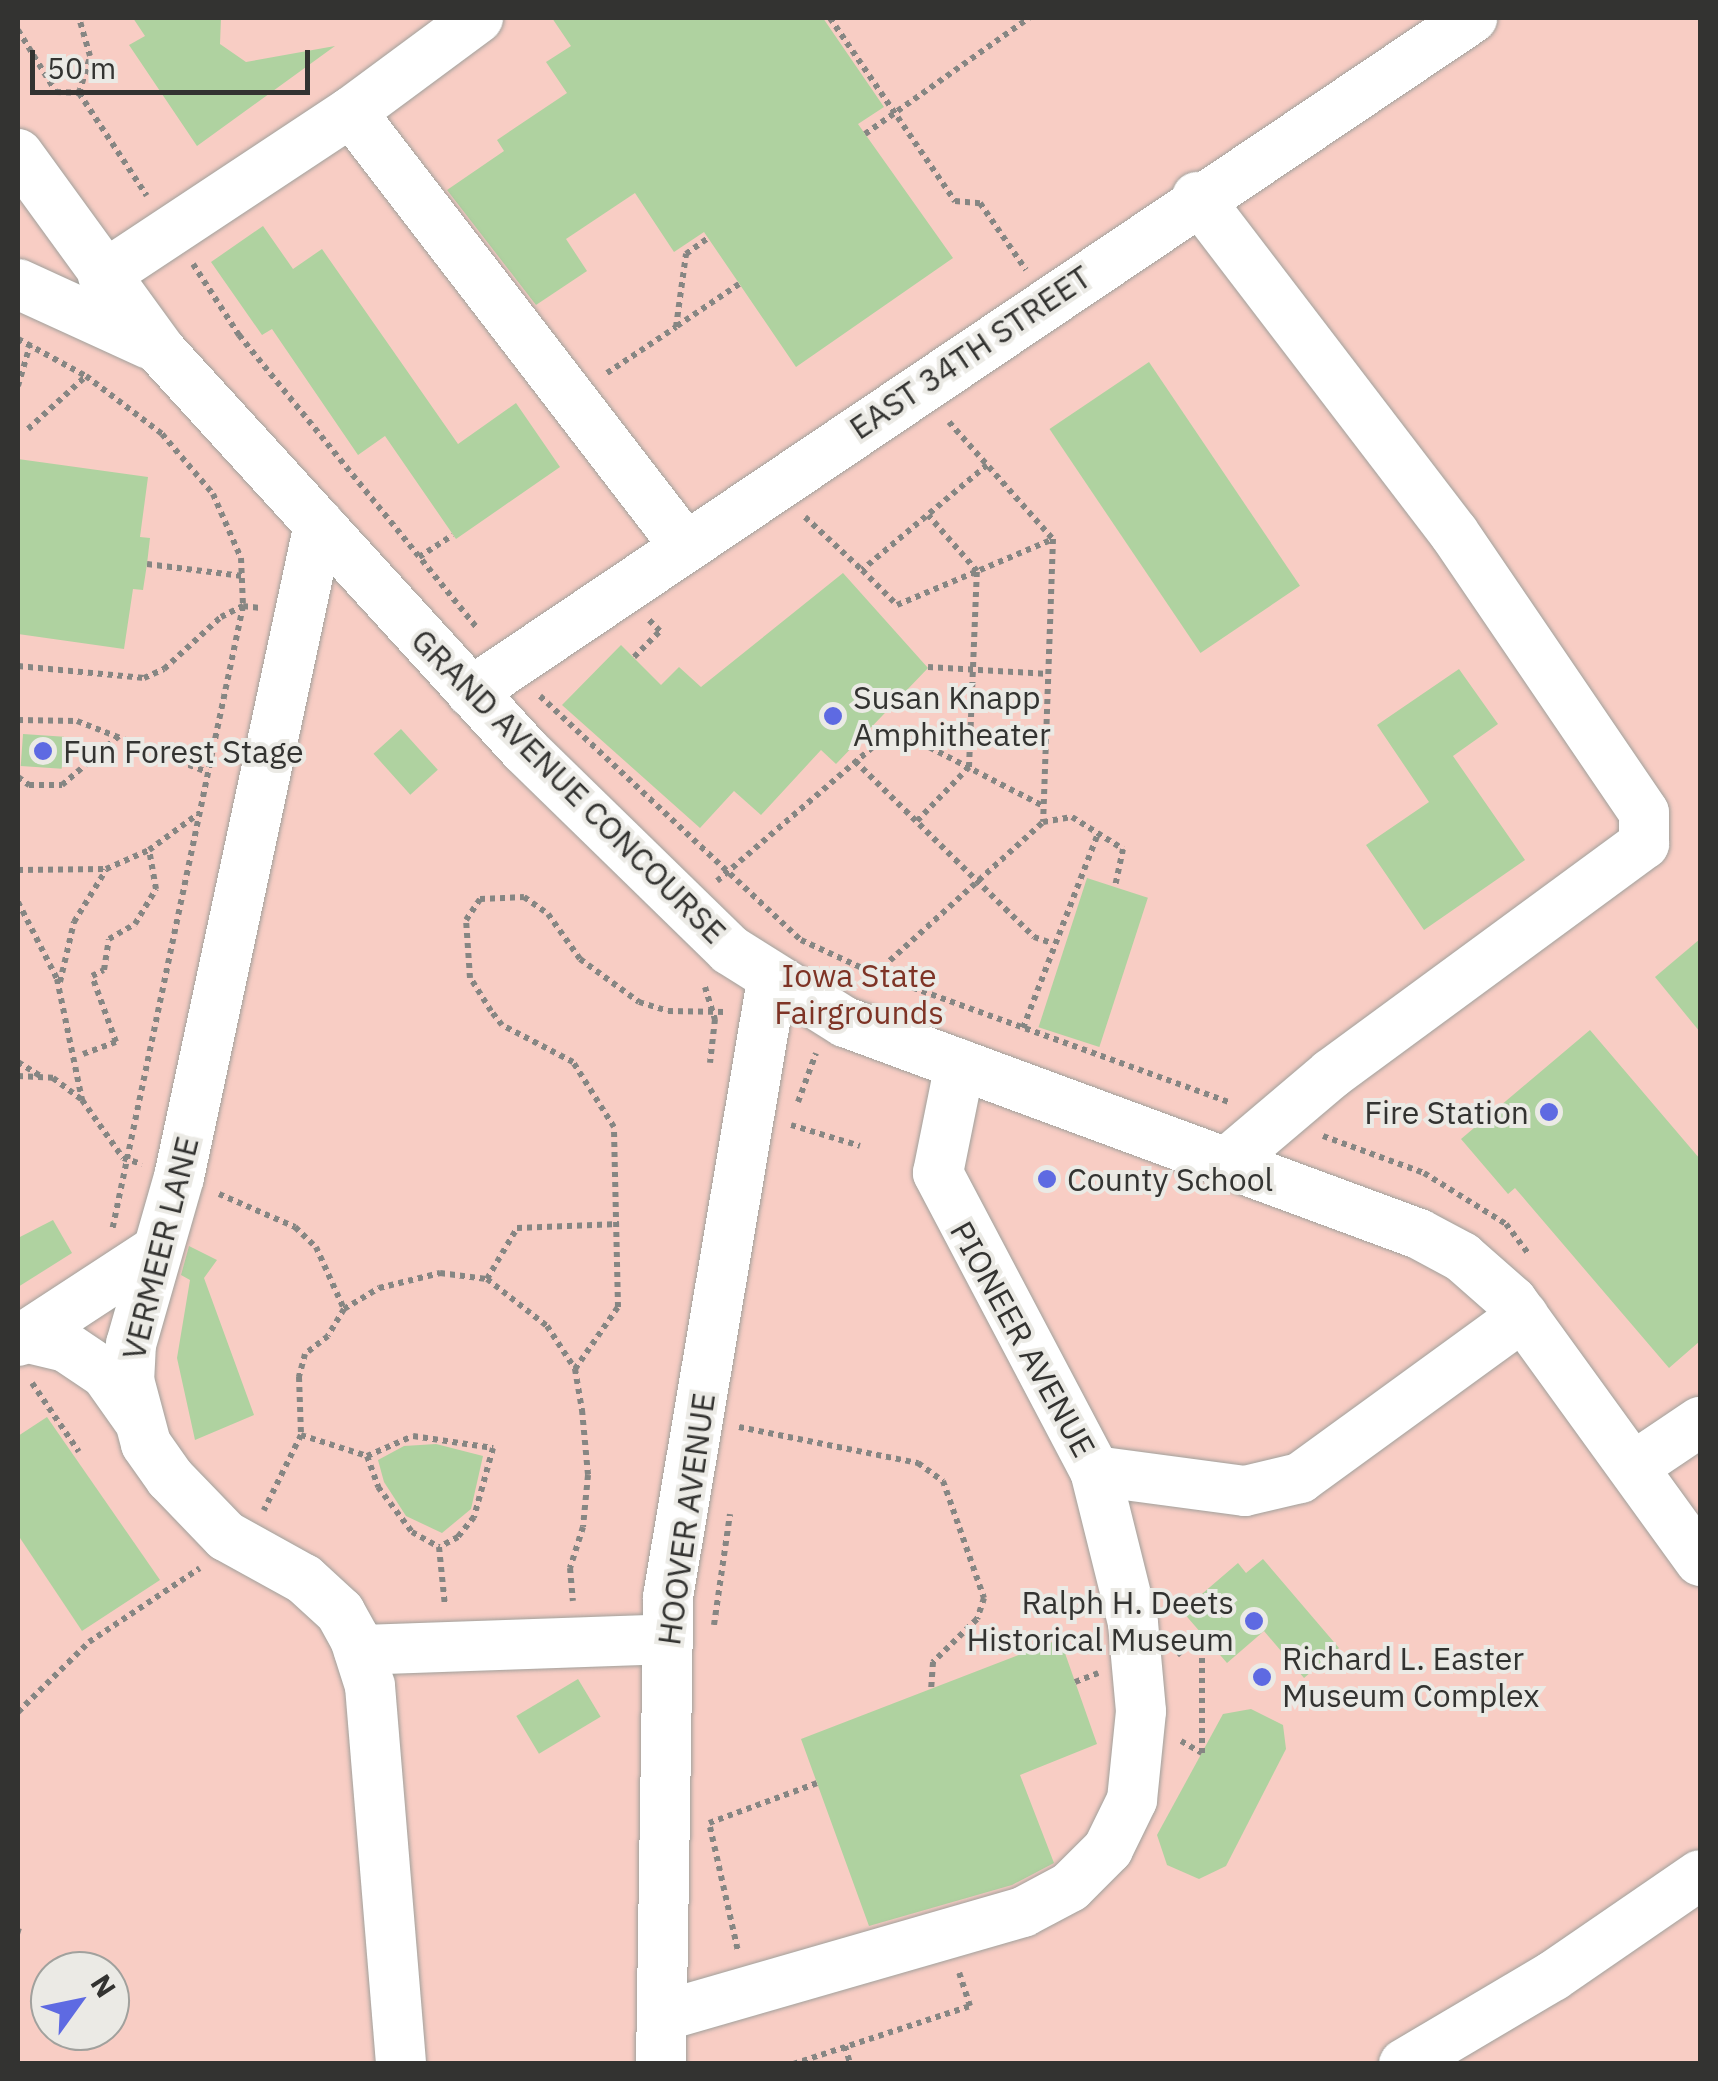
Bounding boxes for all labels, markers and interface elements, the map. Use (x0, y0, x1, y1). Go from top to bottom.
scale bar (35, 30, 315, 92)
text: 50 m (47, 48, 116, 87)
street label: EAST 34TH STREET (842, 257, 1098, 447)
street label: GRAND AVENUE CONCOURSE (404, 621, 734, 951)
place label: Susan Knapp Amphitheater (853, 679, 1051, 754)
marker: Susan Knapp Amphitheater (822, 705, 844, 727)
place label: Fun Forest Stage (63, 732, 303, 770)
marker: Fun Forest Stage (32, 740, 54, 762)
park label: Iowa State Fairgrounds (774, 957, 944, 1032)
place label: Fire Station (1364, 1093, 1529, 1131)
marker: Fire Station (1538, 1101, 1560, 1123)
street label: VERMEER LANE (114, 1133, 206, 1363)
place label: County School (1067, 1160, 1273, 1198)
marker: County School (1036, 1168, 1058, 1190)
street label: PIONEER AVENUE (942, 1215, 1104, 1463)
street label: HOOVER AVENUE (649, 1391, 723, 1647)
place label: Ralph H. Deets Historical Museum (966, 1584, 1234, 1659)
marker: Ralph H. Deets Historical Museum (1243, 1610, 1265, 1632)
place label: Richard L. Easter Museum Complex (1282, 1640, 1539, 1715)
marker: Richard L. Easter Museum Complex (1251, 1666, 1273, 1688)
north arrow (30, 1951, 130, 2051)
text: N (83, 1967, 125, 2004)

